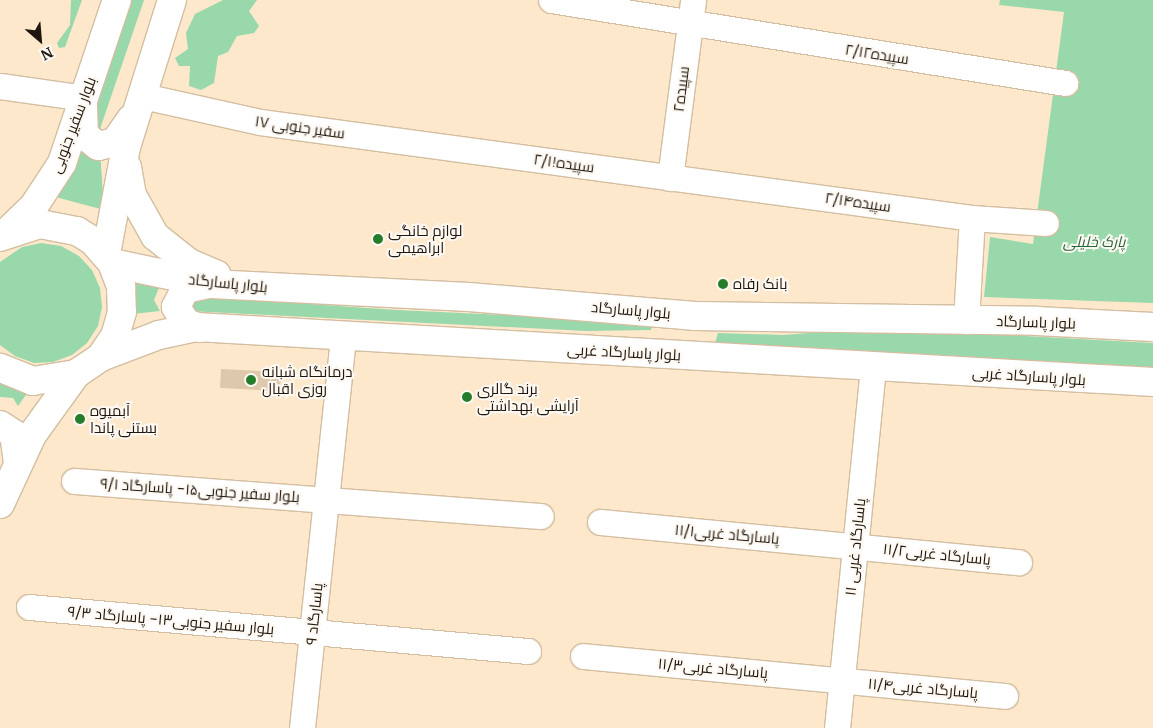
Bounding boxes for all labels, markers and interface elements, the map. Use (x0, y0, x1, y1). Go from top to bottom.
north arrow (15, 15, 65, 65)
street label: سپیده۲/۱۲ (844, 40, 910, 68)
text: N (38, 43, 56, 64)
street label: سپیده۲ (669, 65, 693, 113)
street label: بلوار سفیر جنوبی (46, 74, 100, 176)
street label: سفیر جنوبی ۱۷ (254, 112, 346, 142)
street label: سپیده۲/۱۱ (533, 150, 595, 176)
street label: سپیده۲/۱۴ (824, 188, 892, 216)
place label: لوازم خانگی ابراهیمی (388, 221, 462, 256)
marker: لوازم خانگی ابراهیمی (372, 233, 384, 245)
park label: پارک خلیلی (1063, 233, 1125, 251)
street label: بلوار پاسارگاد (187, 270, 269, 296)
place label: بانک رفاه (733, 275, 787, 293)
marker: بانک رفاه (717, 278, 729, 290)
street label: بلوار پاسارگاد (590, 298, 672, 322)
street label: بلوار پاسارگاد (996, 312, 1076, 332)
street label: بلوار پاسارگاد غربی (567, 340, 681, 364)
place label: درمانگاه شبانه روزی اقبال (262, 362, 353, 397)
street label: بلوار پاسارگاد غربی (972, 363, 1086, 389)
marker: درمانگاه شبانه روزی اقبال (244, 373, 258, 387)
place label: برند گالری آرایشی بهداشتی (477, 379, 579, 414)
marker: برند گالری آرایشی بهداشتی (461, 391, 473, 403)
place label: آبمیوه بستنی پاندا (90, 401, 157, 436)
marker: آبمیوه بستنی پاندا (74, 413, 86, 425)
street label: بلوار سفیر جنوبی۱۵- پاسارگاد ۹/۱ (100, 474, 300, 506)
street label: پاسارگاد غربی ۱۱ (841, 497, 869, 597)
street label: پاسارگاد غربی۱۱/۱ (674, 520, 780, 548)
street label: پاسارگاد غربی۱۱/۲ (882, 539, 992, 569)
street label: پاسارگاد ۹ (302, 582, 326, 646)
street label: بلوار سفیر جنوبی۱۳- پاسارگاد ۹/۳ (67, 602, 275, 638)
street label: پاسارگاد غربی۱۱/۳ (657, 654, 769, 682)
street label: پاسارگاد غربی۱۱/۴ (867, 674, 979, 702)

